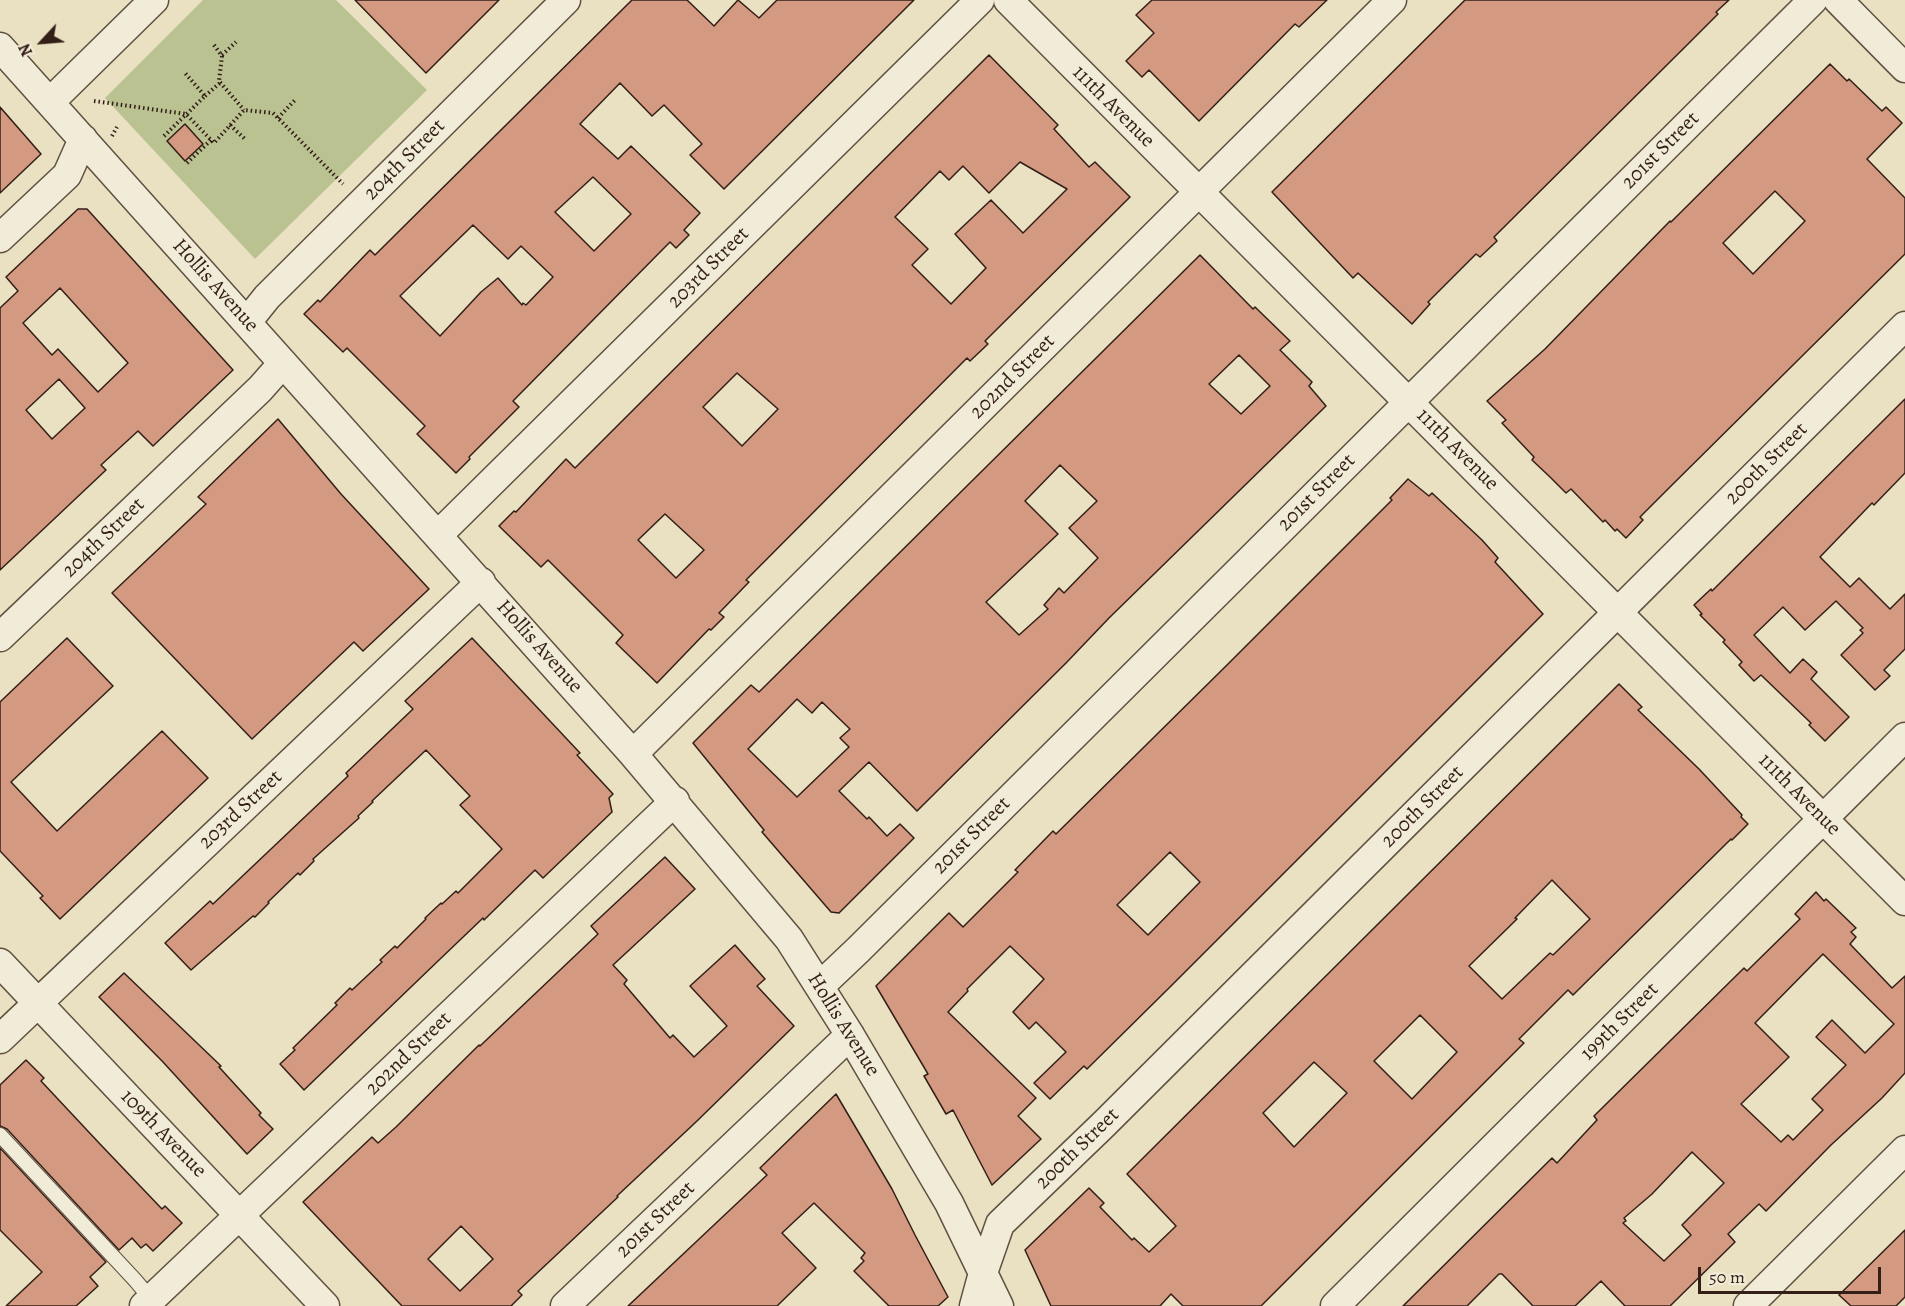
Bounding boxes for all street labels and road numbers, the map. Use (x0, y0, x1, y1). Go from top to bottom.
street label: 111th Avenue (1066, 60, 1160, 154)
street label: 201st Street (1617, 107, 1705, 195)
street label: 204th Street (359, 114, 451, 206)
street label: 203rd Street (663, 222, 755, 314)
street label: Hollis Avenue (166, 234, 264, 338)
street label: 202nd Street (965, 329, 1061, 425)
street label: 111th Avenue (1410, 403, 1504, 497)
street label: 200th Street (1721, 418, 1813, 510)
street label: 201st Street (1273, 449, 1361, 537)
street label: 204th Street (58, 493, 150, 583)
street label: Hollis Avenue (490, 595, 588, 699)
street label: 111th Avenue (1752, 748, 1846, 842)
street label: 200th Street (1377, 761, 1469, 853)
street label: 203rd Street (194, 765, 288, 855)
street label: 201st Street (928, 792, 1016, 880)
street label: Hollis Avenue (801, 969, 885, 1081)
street label: 199th Street (1576, 978, 1664, 1066)
street label: 202nd Street (361, 1007, 457, 1101)
street label: 109th Avenue (115, 1085, 211, 1183)
street label: 200th Street (1031, 1103, 1125, 1195)
street label: 201st Street (611, 1176, 701, 1264)

